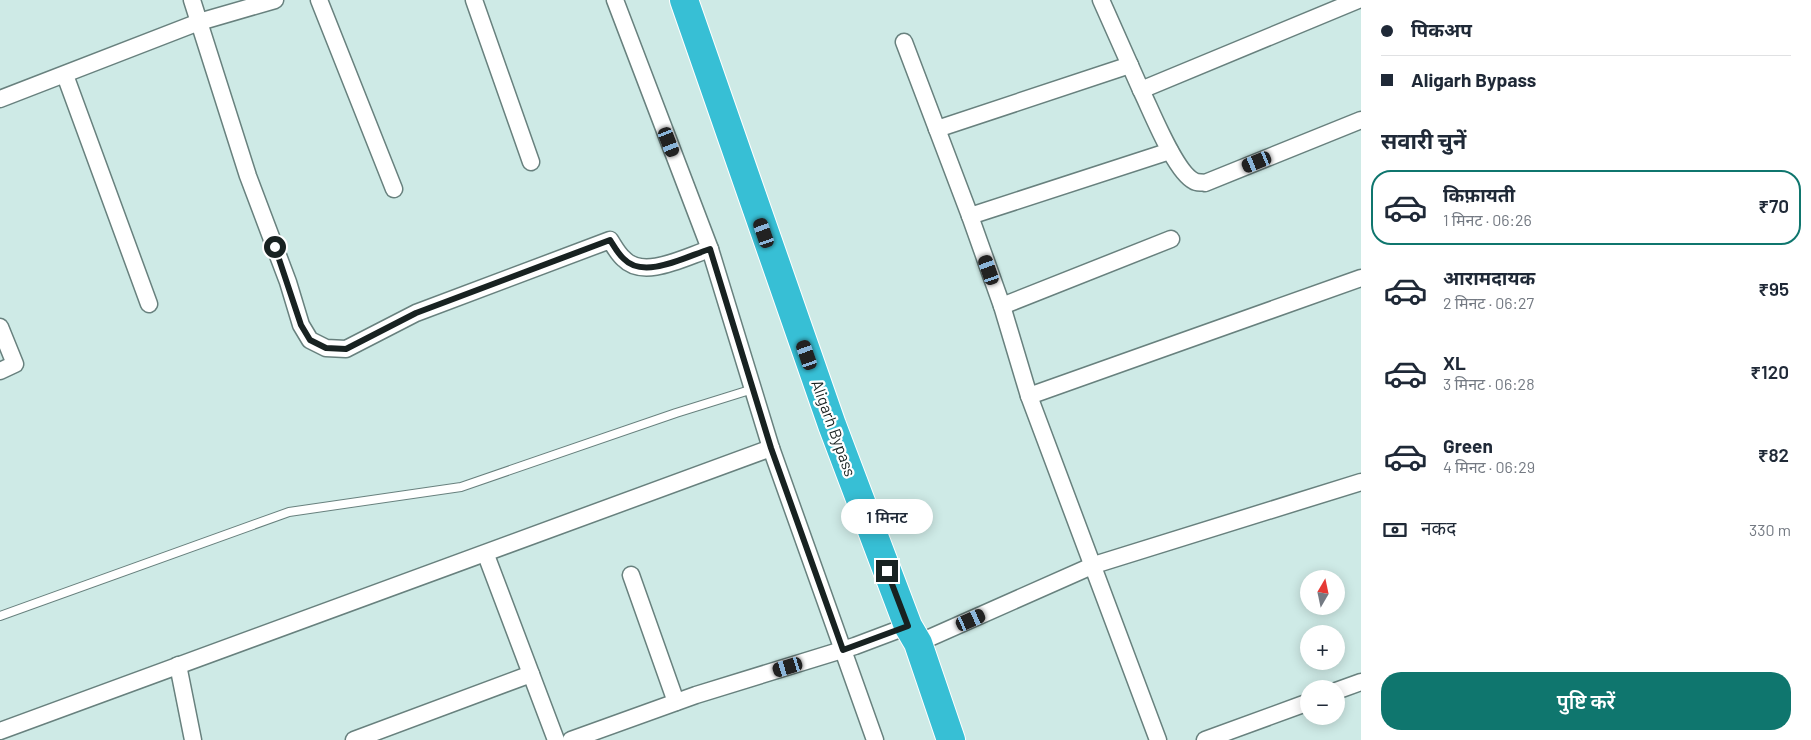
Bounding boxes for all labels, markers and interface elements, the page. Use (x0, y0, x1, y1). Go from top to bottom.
text: पिकअप (1411, 18, 1472, 41)
text: Aligarh Bypass (1411, 68, 1536, 91)
car (656, 125, 681, 159)
text: सवारी चुनें (1381, 127, 1466, 153)
car (1240, 149, 1273, 175)
text: किफ़ायती (1443, 183, 1515, 206)
icon: car (1383, 185, 1428, 230)
text: ₹70 (1758, 194, 1789, 217)
text: 1 मिनट · 06:26 (1443, 210, 1532, 229)
car (752, 216, 775, 250)
route start (264, 236, 286, 258)
car (977, 253, 1000, 287)
text: आरामदायक (1443, 266, 1535, 289)
icon: car (1383, 268, 1428, 313)
text: ₹95 (1758, 277, 1789, 300)
text: 2 मिनट · 06:27 (1443, 293, 1534, 312)
car (795, 338, 818, 372)
icon: car (1383, 351, 1428, 396)
text: XL (1443, 351, 1466, 374)
text: ₹120 (1750, 360, 1789, 383)
text: 3 मिनट · 06:28 (1443, 374, 1534, 393)
street label: Aligarh Bypass (808, 377, 861, 479)
icon: car (1383, 434, 1428, 479)
text: Green (1443, 434, 1493, 457)
text: ₹82 (1758, 443, 1789, 466)
text: 4 मिनट · 06:29 (1443, 457, 1535, 476)
callout: 1 मिनट (841, 498, 933, 534)
text: 1 मिनट (866, 507, 908, 526)
icon: cash (1381, 516, 1409, 544)
text: नकद (1421, 516, 1456, 539)
text: 330 m (1749, 520, 1791, 539)
route end (876, 560, 898, 582)
north arrow (1300, 570, 1345, 615)
map controls (1300, 570, 1345, 725)
car (954, 607, 987, 633)
button: + (1300, 625, 1345, 670)
car (771, 655, 804, 679)
button: पुष्टि करें (1381, 672, 1791, 730)
button: − (1300, 680, 1345, 725)

